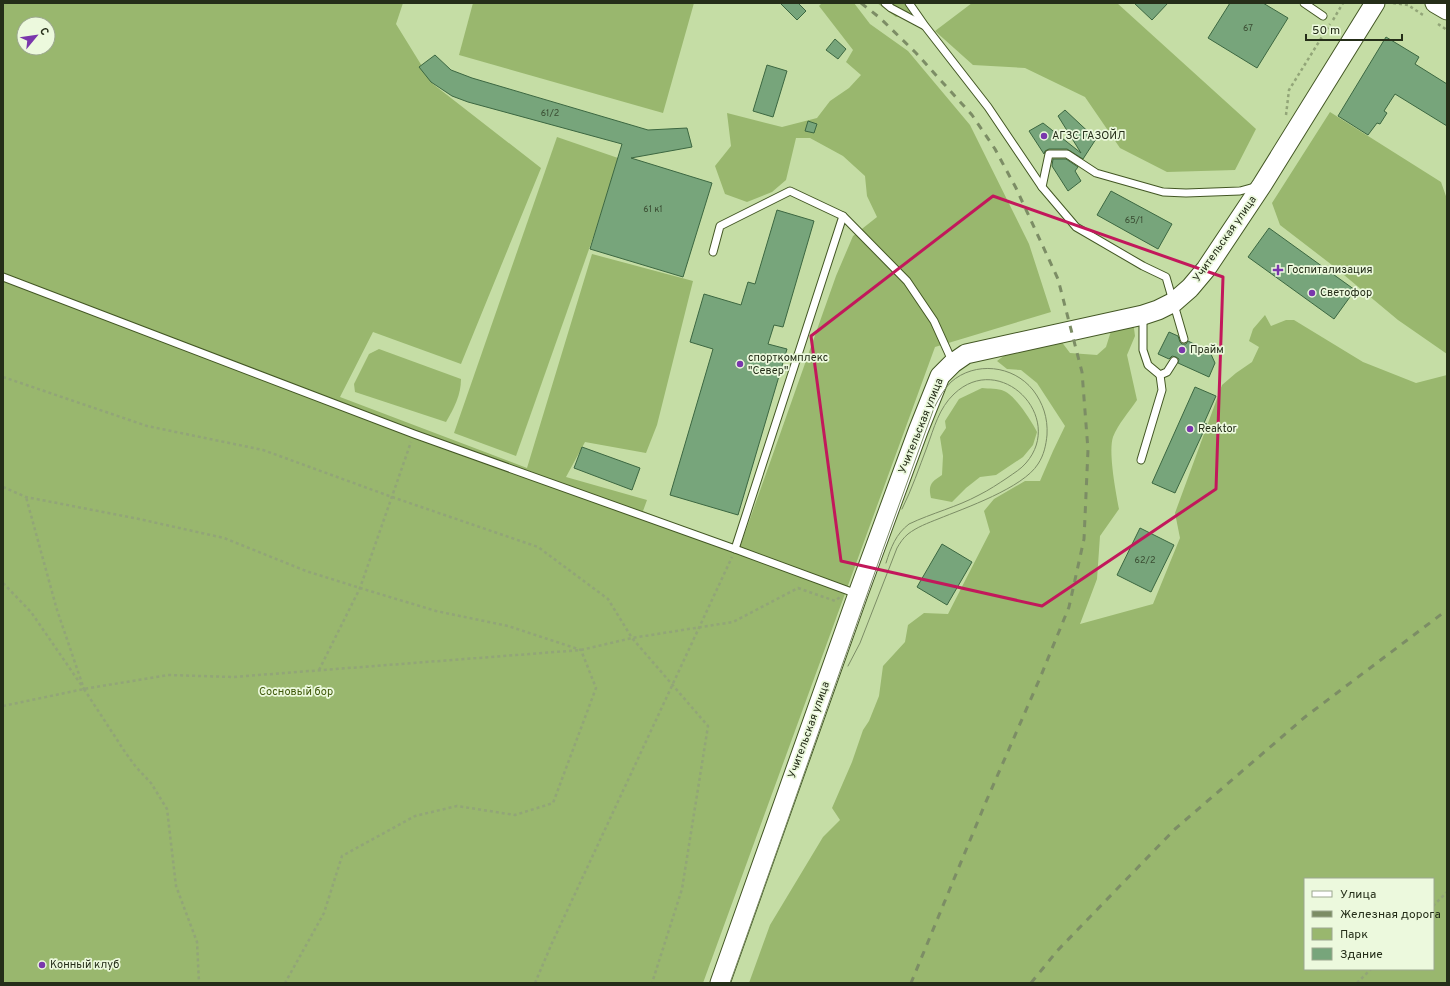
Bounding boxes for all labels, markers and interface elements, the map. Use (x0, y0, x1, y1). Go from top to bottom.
north arrow (16, 16, 56, 56)
scale bar (1306, 16, 1402, 42)
house number: 67 (1243, 23, 1253, 34)
text: 50 m (1312, 23, 1340, 39)
text: С (36, 25, 52, 38)
house number: 61/2 (541, 108, 559, 119)
place label: АГЗС ГАЗОЙЛ (1052, 128, 1126, 143)
marker: АГЗС ГАЗОЙЛ (1039, 131, 1049, 141)
street label: Учительская улица (1190, 193, 1260, 285)
house number: 61 к1 (643, 204, 663, 215)
house number: 65/1 (1125, 215, 1143, 226)
place label: Госпитализация (1287, 263, 1373, 277)
marker: Госпитализация (1272, 264, 1284, 276)
place label: Светофор (1320, 286, 1372, 300)
marker: Светофор (1307, 288, 1317, 298)
place label: Прайм (1190, 343, 1224, 357)
marker: Прайм (1177, 345, 1187, 355)
place label: спорткомплекс "Север" (748, 351, 828, 378)
marker: спорткомплекс "Север" (735, 359, 745, 369)
street label: Учительская улица (895, 376, 947, 476)
place label: Reaktor (1198, 422, 1238, 436)
marker: Reaktor (1185, 424, 1195, 434)
house number: 62/2 (1135, 555, 1155, 566)
street label: Учительская улица (785, 680, 833, 780)
park label: Сосновый бор (259, 685, 333, 699)
legend (1304, 878, 1434, 970)
text: Улица (1340, 887, 1376, 903)
text: Железная дорога (1340, 907, 1441, 923)
text: Парк (1340, 927, 1368, 943)
text: Здание (1340, 947, 1383, 963)
place label: Конный клуб (50, 958, 119, 972)
marker: Конный клуб (37, 960, 47, 970)

